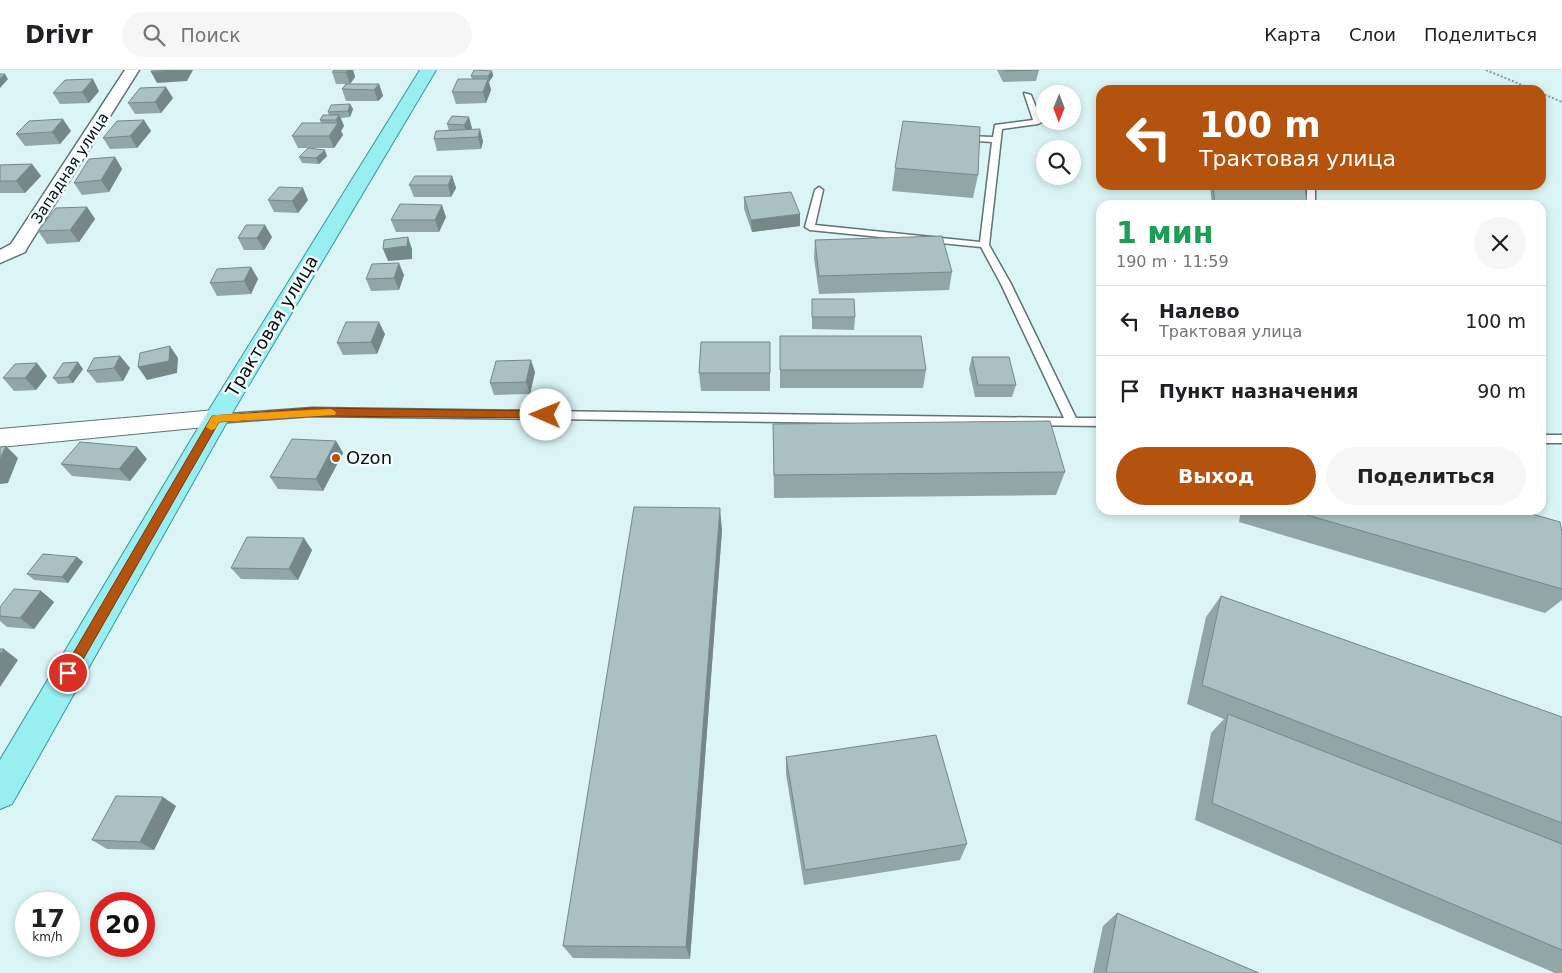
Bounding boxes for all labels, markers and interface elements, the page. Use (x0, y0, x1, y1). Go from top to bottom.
search box (122, 12, 472, 57)
text: Drivr (25, 21, 92, 49)
icon: search (140, 21, 168, 49)
text: Поиск (180, 24, 241, 46)
text: Карта (1264, 24, 1321, 45)
text: Слои (1349, 24, 1396, 45)
text: Поделиться (1424, 24, 1537, 45)
north arrow (1036, 85, 1081, 130)
map controls (1036, 85, 1081, 185)
icon: left (1116, 105, 1181, 170)
text: 100 m (1199, 105, 1321, 145)
street label: Западная улица (27, 109, 113, 227)
button: search (1036, 140, 1081, 185)
text: Трактовая улица (1199, 146, 1396, 171)
text: 1 мин (1116, 215, 1214, 250)
button: close (1474, 217, 1526, 269)
street label: Трактовая улица (221, 251, 322, 401)
text: 190 m · 11:59 (1116, 252, 1229, 271)
text: Налево (1159, 300, 1240, 322)
icon: left (1116, 307, 1144, 335)
text: 100 m (1465, 310, 1526, 332)
text: Трактовая улица (1159, 322, 1302, 341)
icon: arrive (1116, 377, 1144, 405)
text: Пункт назначения (1159, 380, 1358, 402)
text: 90 m (1477, 380, 1526, 402)
position arrow (519, 388, 571, 440)
place label: Ozon (346, 447, 392, 468)
button: Выход (1116, 447, 1316, 505)
button: Поделиться (1326, 447, 1526, 505)
marker: Ozon (330, 452, 342, 464)
pin (47, 652, 89, 694)
icon: arrive (54, 659, 82, 687)
speed limit sign: 20 (90, 892, 155, 957)
text: 17 (30, 904, 65, 933)
text: km/h (32, 930, 63, 944)

